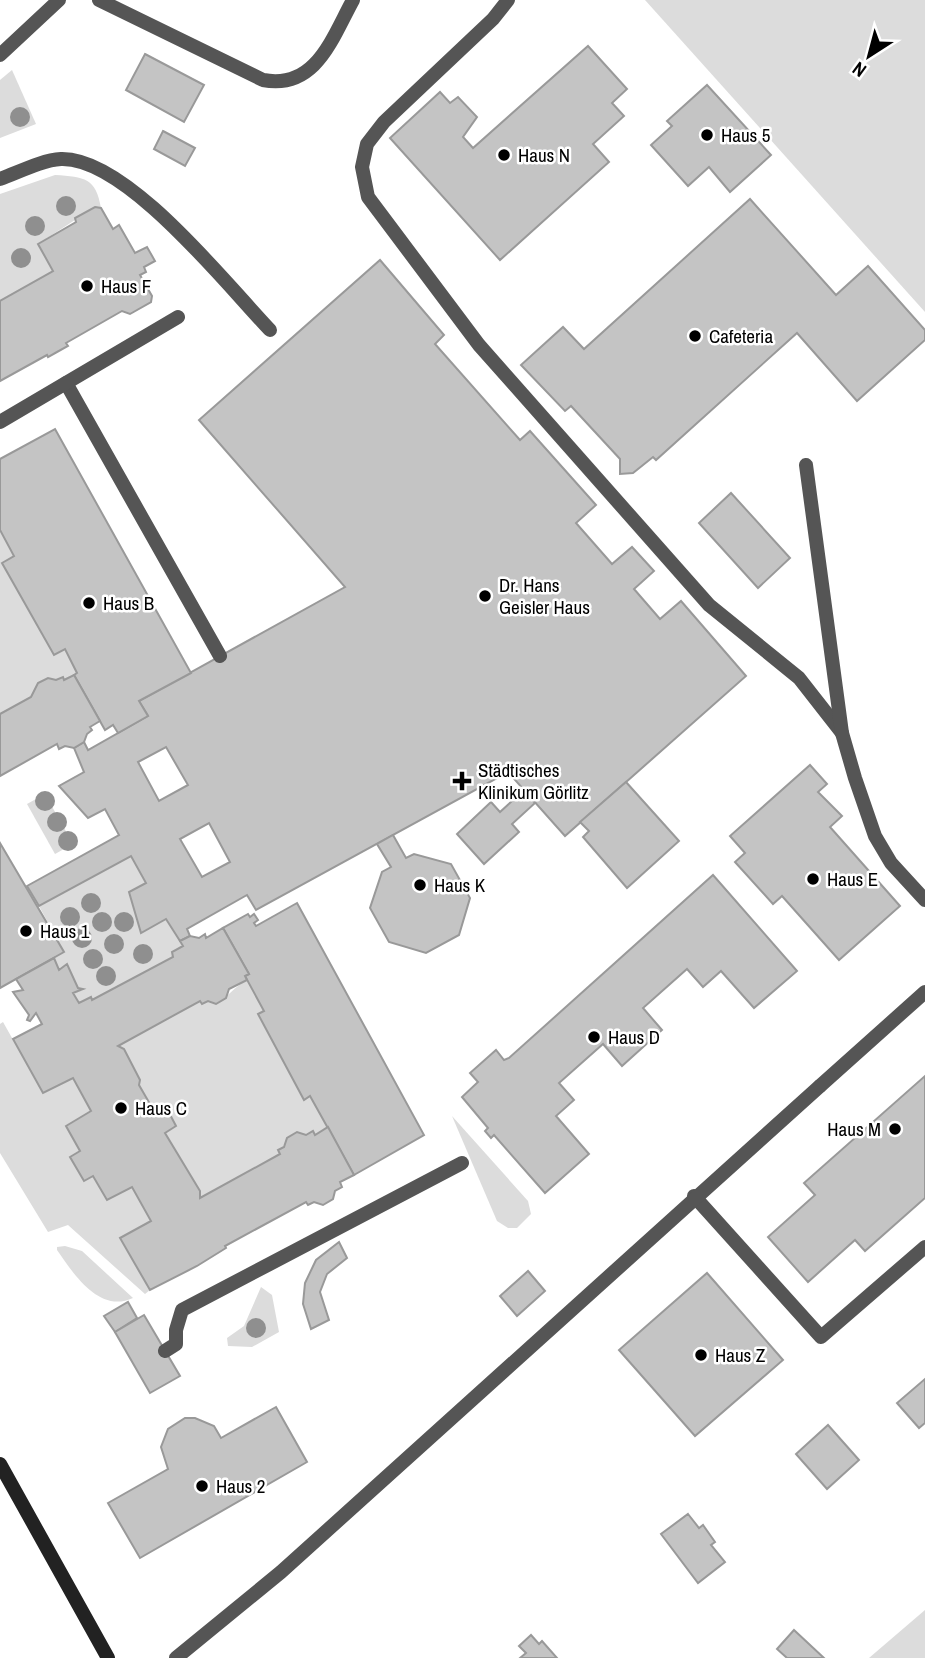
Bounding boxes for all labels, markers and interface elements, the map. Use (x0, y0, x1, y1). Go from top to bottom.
north arrow (834, 21, 904, 91)
text: N (847, 56, 871, 84)
place label: Haus 5 (721, 122, 771, 148)
marker: Haus 5 (699, 127, 715, 143)
place label: Haus N (518, 142, 570, 168)
marker: Haus N (496, 147, 512, 163)
place label: Haus F (101, 273, 151, 299)
marker: Haus F (79, 278, 95, 294)
place label: Cafeteria (709, 323, 773, 349)
marker: Cafeteria (687, 328, 703, 344)
place label: Dr. Hans Geisler Haus (499, 572, 590, 620)
marker: Dr. Hans Geisler Haus (477, 588, 493, 604)
place label: Haus B (103, 590, 154, 616)
marker: Haus B (81, 595, 97, 611)
place label: Städtisches Klinikum Görlitz (478, 757, 589, 805)
marker: Städtisches Klinikum Görlitz (452, 771, 472, 791)
place label: Haus E (827, 866, 878, 892)
marker: Haus E (805, 871, 821, 887)
place label: Haus K (434, 872, 486, 898)
marker: Haus K (412, 877, 428, 893)
place label: Haus 1 (40, 918, 90, 944)
marker: Haus 1 (18, 923, 34, 939)
place label: Haus D (608, 1024, 660, 1050)
marker: Haus D (586, 1029, 602, 1045)
place label: Haus C (135, 1095, 187, 1121)
marker: Haus C (113, 1100, 129, 1116)
place label: Haus M (827, 1116, 881, 1142)
marker: Haus M (887, 1121, 903, 1137)
place label: Haus Z (715, 1342, 766, 1368)
marker: Haus Z (693, 1347, 709, 1363)
place label: Haus 2 (216, 1473, 265, 1499)
marker: Haus 2 (194, 1478, 210, 1494)

